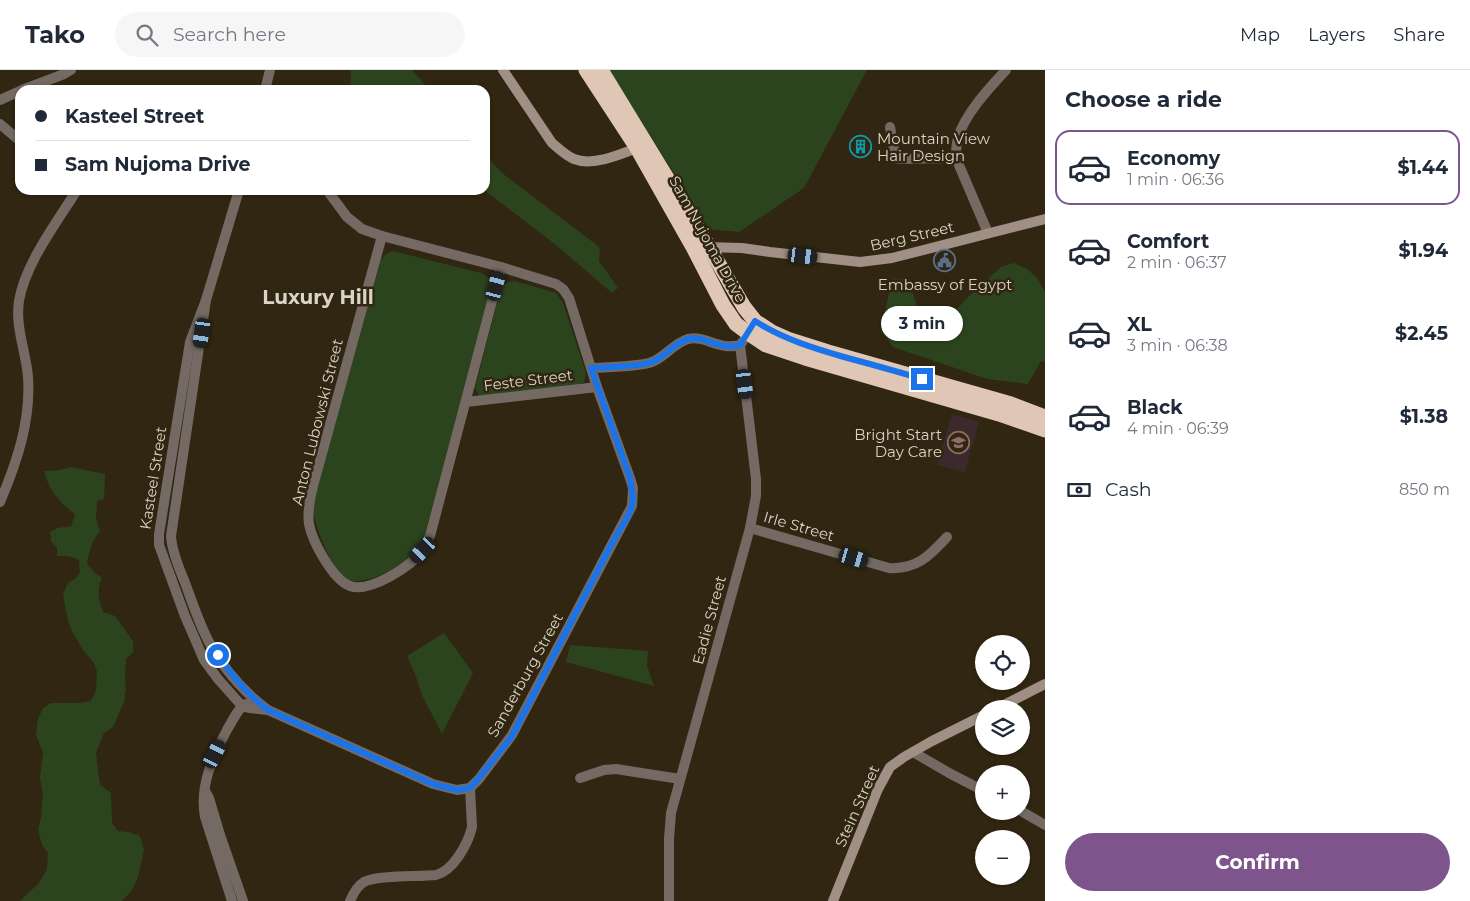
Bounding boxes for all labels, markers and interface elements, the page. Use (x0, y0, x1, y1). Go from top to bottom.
search box (115, 12, 465, 57)
text: Tako (25, 20, 85, 49)
icon: search (133, 21, 161, 49)
text: Search here (173, 23, 286, 46)
text: Map (1240, 24, 1280, 46)
text: Layers (1308, 24, 1365, 46)
text: Share (1393, 24, 1445, 46)
text: Choose a ride (1065, 86, 1222, 113)
text: Kasteel Street (65, 105, 204, 128)
place label: Mountain View Hair Design (877, 129, 991, 165)
building icon: Mountain View Hair Design (849, 135, 873, 159)
icon: car (1067, 145, 1112, 190)
text: Economy (1127, 147, 1220, 170)
text: Sam Nujoma Drive (65, 153, 250, 176)
text: $1.44 (1397, 156, 1448, 179)
text: 1 min · 06:36 (1127, 170, 1224, 189)
street label: Sam Nujoma Drive (665, 172, 751, 306)
street label: Berg Street (868, 217, 956, 255)
icon: car (1067, 228, 1112, 273)
text: Comfort (1127, 230, 1209, 253)
text: $1.94 (1398, 239, 1448, 262)
car (787, 247, 818, 265)
public building icon: Embassy of Egypt (933, 249, 957, 273)
text: 2 min · 06:37 (1127, 253, 1227, 272)
car (484, 270, 507, 302)
place label: Embassy of Egypt (878, 275, 1012, 294)
district label: Luxury Hill (262, 285, 374, 309)
callout: 3 min (881, 306, 963, 342)
icon: car (1067, 311, 1112, 356)
text: XL (1127, 313, 1152, 336)
text: 3 min (899, 314, 945, 333)
car (192, 317, 211, 349)
text: $2.45 (1395, 322, 1448, 345)
text: 3 min · 06:38 (1127, 336, 1228, 355)
street label: Anton Lubowski Street (287, 337, 347, 507)
street label: Feste Street (482, 365, 574, 395)
car (735, 368, 754, 400)
route end (911, 368, 933, 390)
icon: car (1067, 394, 1112, 439)
text: Black (1127, 396, 1183, 419)
text: $1.38 (1400, 405, 1448, 428)
text: 4 min · 06:39 (1127, 419, 1229, 438)
street label: Kasteel Street (135, 425, 171, 531)
place label: Bright Start Day Care (854, 425, 942, 461)
school or university icon: Bright Start Day Care (946, 431, 970, 455)
icon: cash (1065, 476, 1093, 504)
text: Cash (1105, 478, 1152, 501)
text: 850 m (1399, 480, 1450, 499)
street label: Irle Street (761, 507, 837, 545)
car (407, 534, 438, 566)
car (837, 547, 870, 569)
street label: Eadie Street (688, 573, 730, 667)
street label: Sanderburg Street (483, 610, 567, 740)
map controls (975, 635, 1030, 885)
button: locate (975, 635, 1030, 690)
route start (207, 644, 229, 666)
button: layers (975, 700, 1030, 755)
car (201, 737, 228, 771)
street label: Stein Street (831, 762, 883, 850)
button: + (975, 765, 1030, 820)
button: − (975, 830, 1030, 885)
button: Confirm (1065, 833, 1450, 891)

